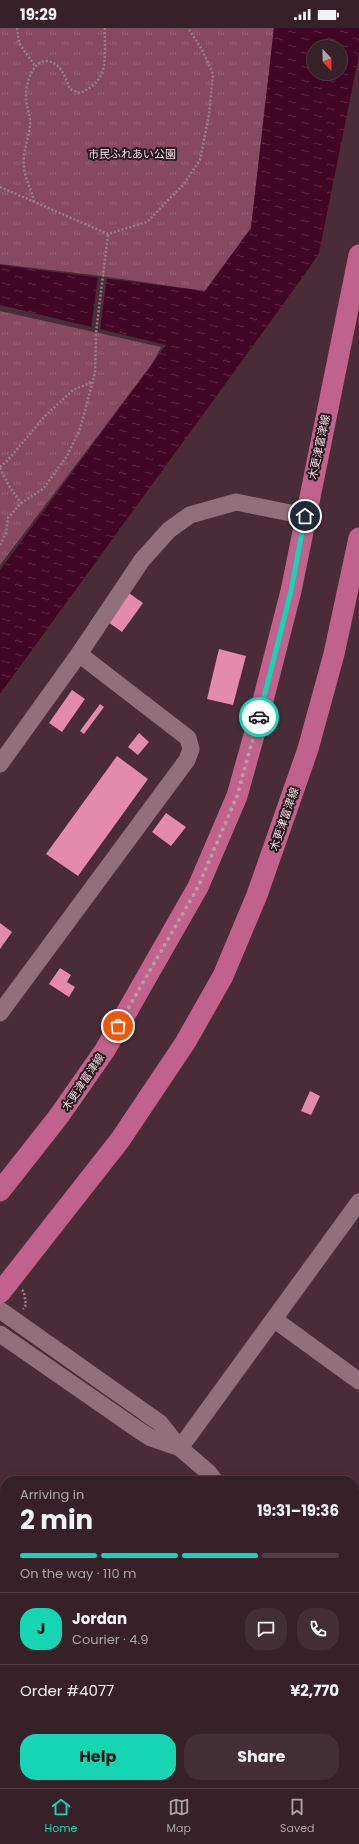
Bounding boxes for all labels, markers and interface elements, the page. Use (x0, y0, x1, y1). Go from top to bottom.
text: 19:29 (20, 4, 57, 25)
north arrow (307, 40, 347, 80)
map controls (307, 40, 347, 80)
park label: 市民ふれあい公園 (88, 146, 176, 162)
street label: 木更津富津線 (304, 413, 334, 481)
pin (288, 499, 322, 533)
icon: home (294, 505, 316, 527)
courier (239, 697, 279, 737)
icon: car (248, 706, 270, 728)
street label: 木更津富津線 (266, 785, 302, 853)
pin (101, 1009, 135, 1043)
icon: bag (107, 1015, 129, 1037)
street label: 木更津富津線 (58, 1050, 108, 1114)
text: Arriving in (20, 1485, 84, 1504)
text: 19:31–19:36 (257, 1500, 339, 1521)
text: 2 min (20, 1502, 93, 1538)
text: On the way · 110 m (20, 1564, 136, 1583)
text: Jordan (72, 1608, 127, 1629)
button: chat (245, 1608, 287, 1650)
button: phone (297, 1608, 339, 1650)
text: J (37, 1618, 45, 1639)
text: Courier · 4.9 (72, 1630, 148, 1649)
text: Order #4077 (20, 1680, 114, 1701)
text: ¥2,770 (290, 1680, 339, 1701)
button: Help (20, 1734, 176, 1780)
button: Share (184, 1734, 339, 1780)
tab: Home (45, 1796, 77, 1837)
tab: Map (167, 1796, 191, 1837)
tab: Saved (280, 1796, 314, 1837)

